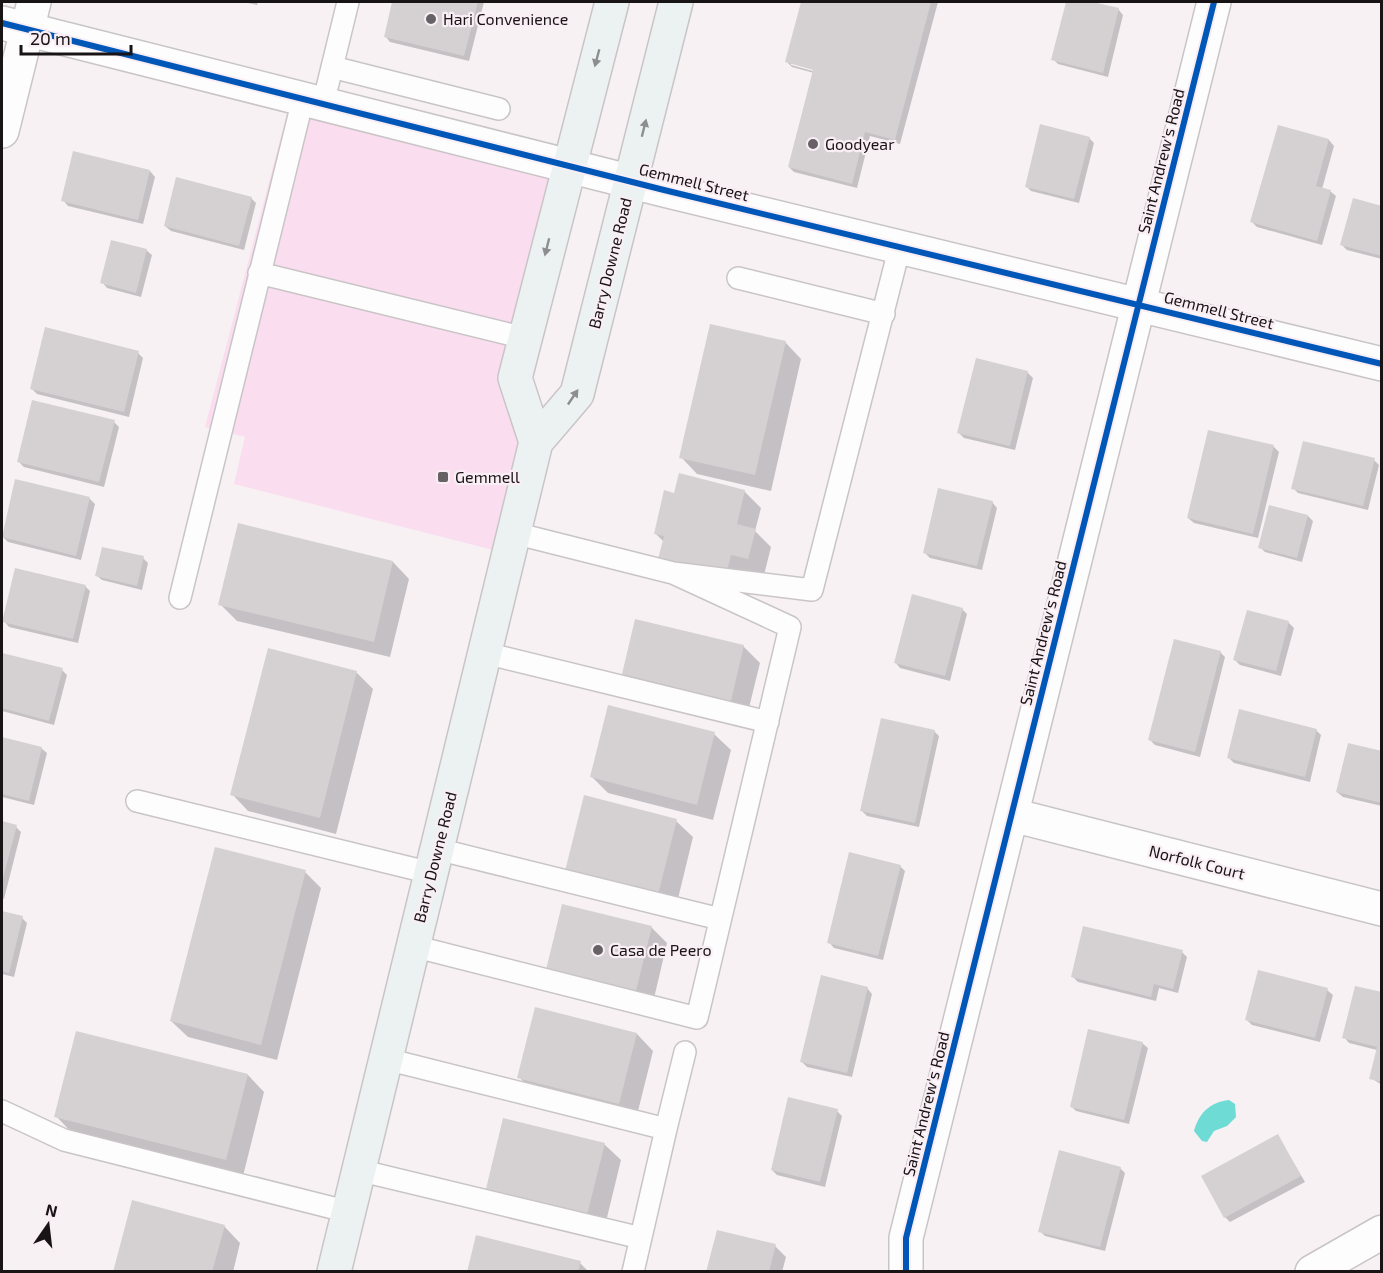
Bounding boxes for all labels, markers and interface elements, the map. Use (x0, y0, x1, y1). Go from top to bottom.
place label: Hari Convenience (443, 9, 568, 28)
marker: Hari Convenience (424, 12, 438, 26)
scale bar (21, 18, 130, 56)
text: 20 m (30, 27, 71, 49)
one-way arrow (591, 49, 601, 67)
street label: Saint Andrew's Road (1133, 86, 1188, 235)
one-way arrow (639, 119, 649, 137)
place label: Goodyear (825, 134, 895, 153)
marker: Goodyear (806, 137, 820, 151)
street label: Gemmell Street (637, 159, 751, 204)
street label: Barry Downe Road (584, 195, 635, 330)
one-way arrow (542, 238, 552, 256)
street label: Gemmell Street (1162, 287, 1276, 332)
one-way arrow (567, 389, 578, 406)
place label: Gemmell (455, 467, 520, 486)
marker: Gemmell (436, 470, 450, 484)
street label: Saint Andrew's Road (1015, 558, 1070, 707)
street label: Barry Downe Road (409, 789, 460, 924)
street label: Norfolk Court (1147, 840, 1247, 883)
place label: Casa de Peero (610, 940, 712, 959)
marker: Casa de Peero (591, 943, 605, 957)
street label: Saint Andrew's Road (898, 1029, 953, 1178)
north arrow (18, 1195, 78, 1255)
text: N (44, 1199, 60, 1221)

